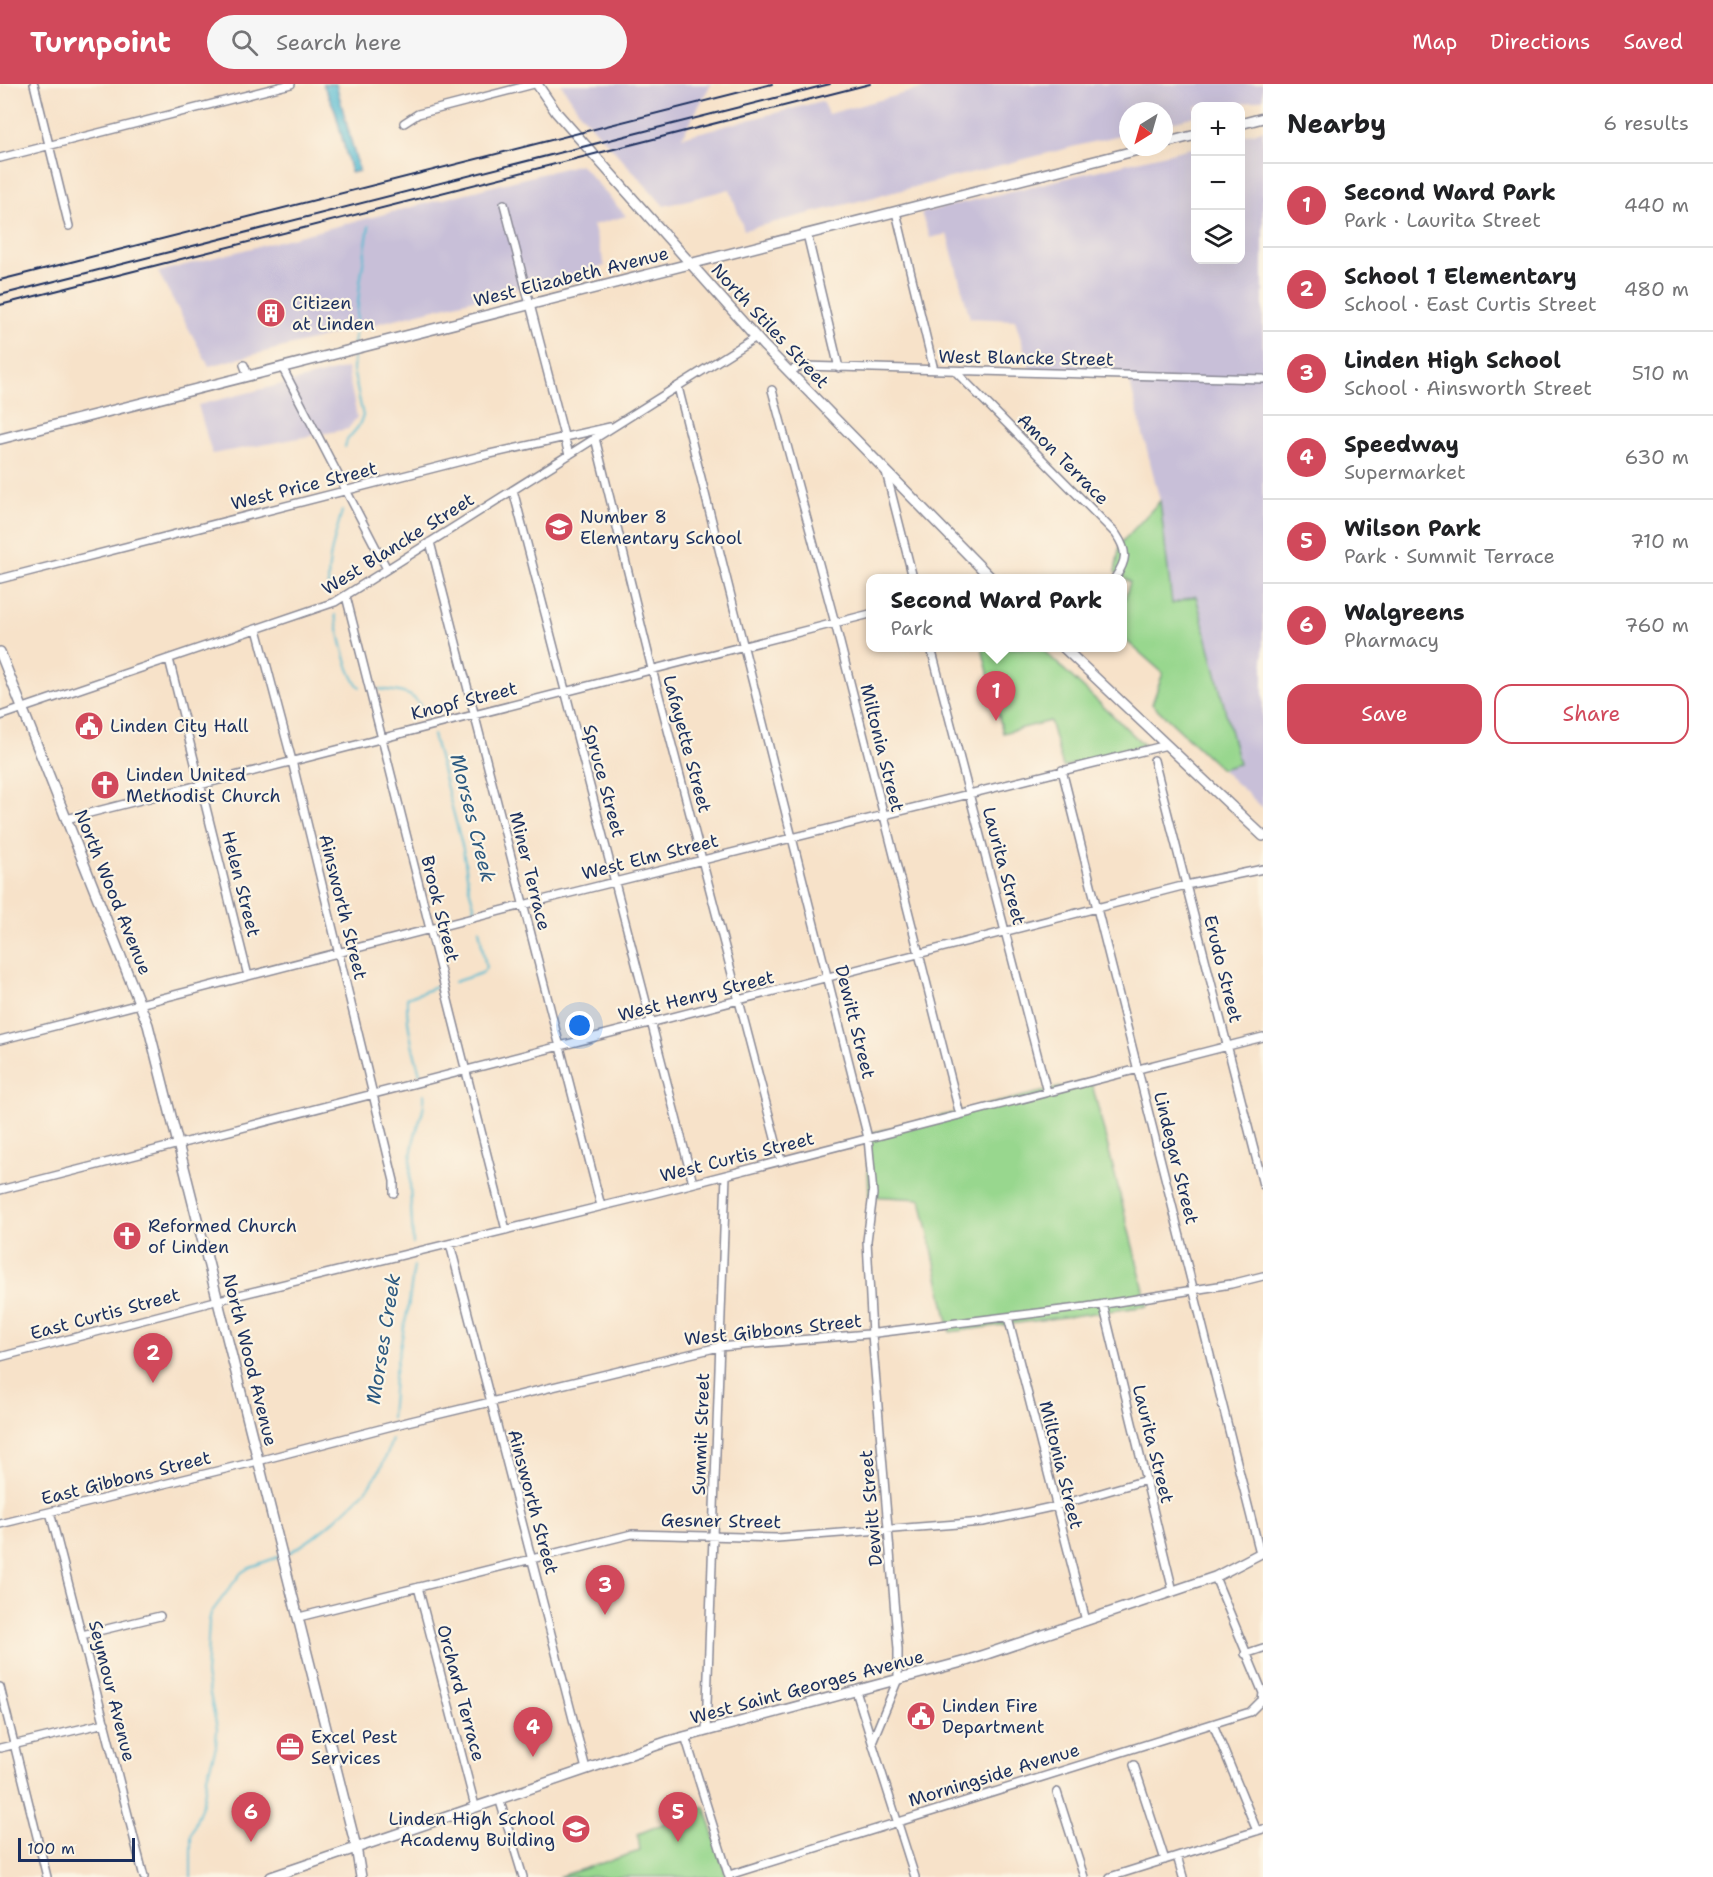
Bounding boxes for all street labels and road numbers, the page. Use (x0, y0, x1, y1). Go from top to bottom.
street label: West Elizabeth Avenue (471, 241, 671, 313)
street label: North Stiles Street (706, 258, 834, 394)
street label: West Blancke Street (938, 344, 1114, 372)
street label: Amon Terrace (1012, 408, 1114, 510)
street label: West Price Street (228, 456, 380, 516)
street label: West Blancke Street (317, 487, 479, 601)
street label: Lafayette Street (657, 673, 717, 816)
street label: Knopf Street (408, 676, 520, 726)
street label: Miltonia Street (854, 681, 910, 815)
street label: Spruce Street (577, 722, 631, 840)
street label: Laurita Street (977, 804, 1031, 928)
street label: North Wood Avenue (69, 806, 157, 978)
street label: Miner Terrace (504, 809, 556, 933)
street label: West Elm Street (579, 828, 721, 886)
street label: Helen Street (216, 829, 266, 940)
street label: Ainsworth Street (313, 832, 373, 982)
street label: Brook Street (415, 853, 465, 965)
street label: Erudo Street (1198, 913, 1248, 1025)
street label: Dewitt Street (829, 963, 881, 1082)
street label: West Henry Street (615, 965, 777, 1027)
street label: Lindegar Street (1148, 1089, 1204, 1227)
street label: West Curtis Street (657, 1126, 817, 1188)
street label: North Wood Avenue (217, 1271, 283, 1449)
street label: East Curtis Street (28, 1282, 182, 1345)
street label: West Gibbons Street (683, 1309, 863, 1351)
street label: Summit Street (687, 1372, 715, 1496)
street label: Laurita Street (1127, 1382, 1179, 1506)
street label: Miltonia Street (1033, 1398, 1089, 1532)
street label: Ainsworth Street (502, 1427, 564, 1577)
street label: East Gibbons Street (39, 1445, 213, 1511)
street label: Dewitt Street (854, 1449, 888, 1567)
street label: Gesner Street (661, 1508, 782, 1534)
street label: Seymour Avenue (83, 1618, 141, 1764)
street label: Orchard Terrace (431, 1622, 491, 1764)
street label: West Saint Georges Avenue (687, 1644, 927, 1730)
street label: Morningside Avenue (906, 1738, 1082, 1812)

